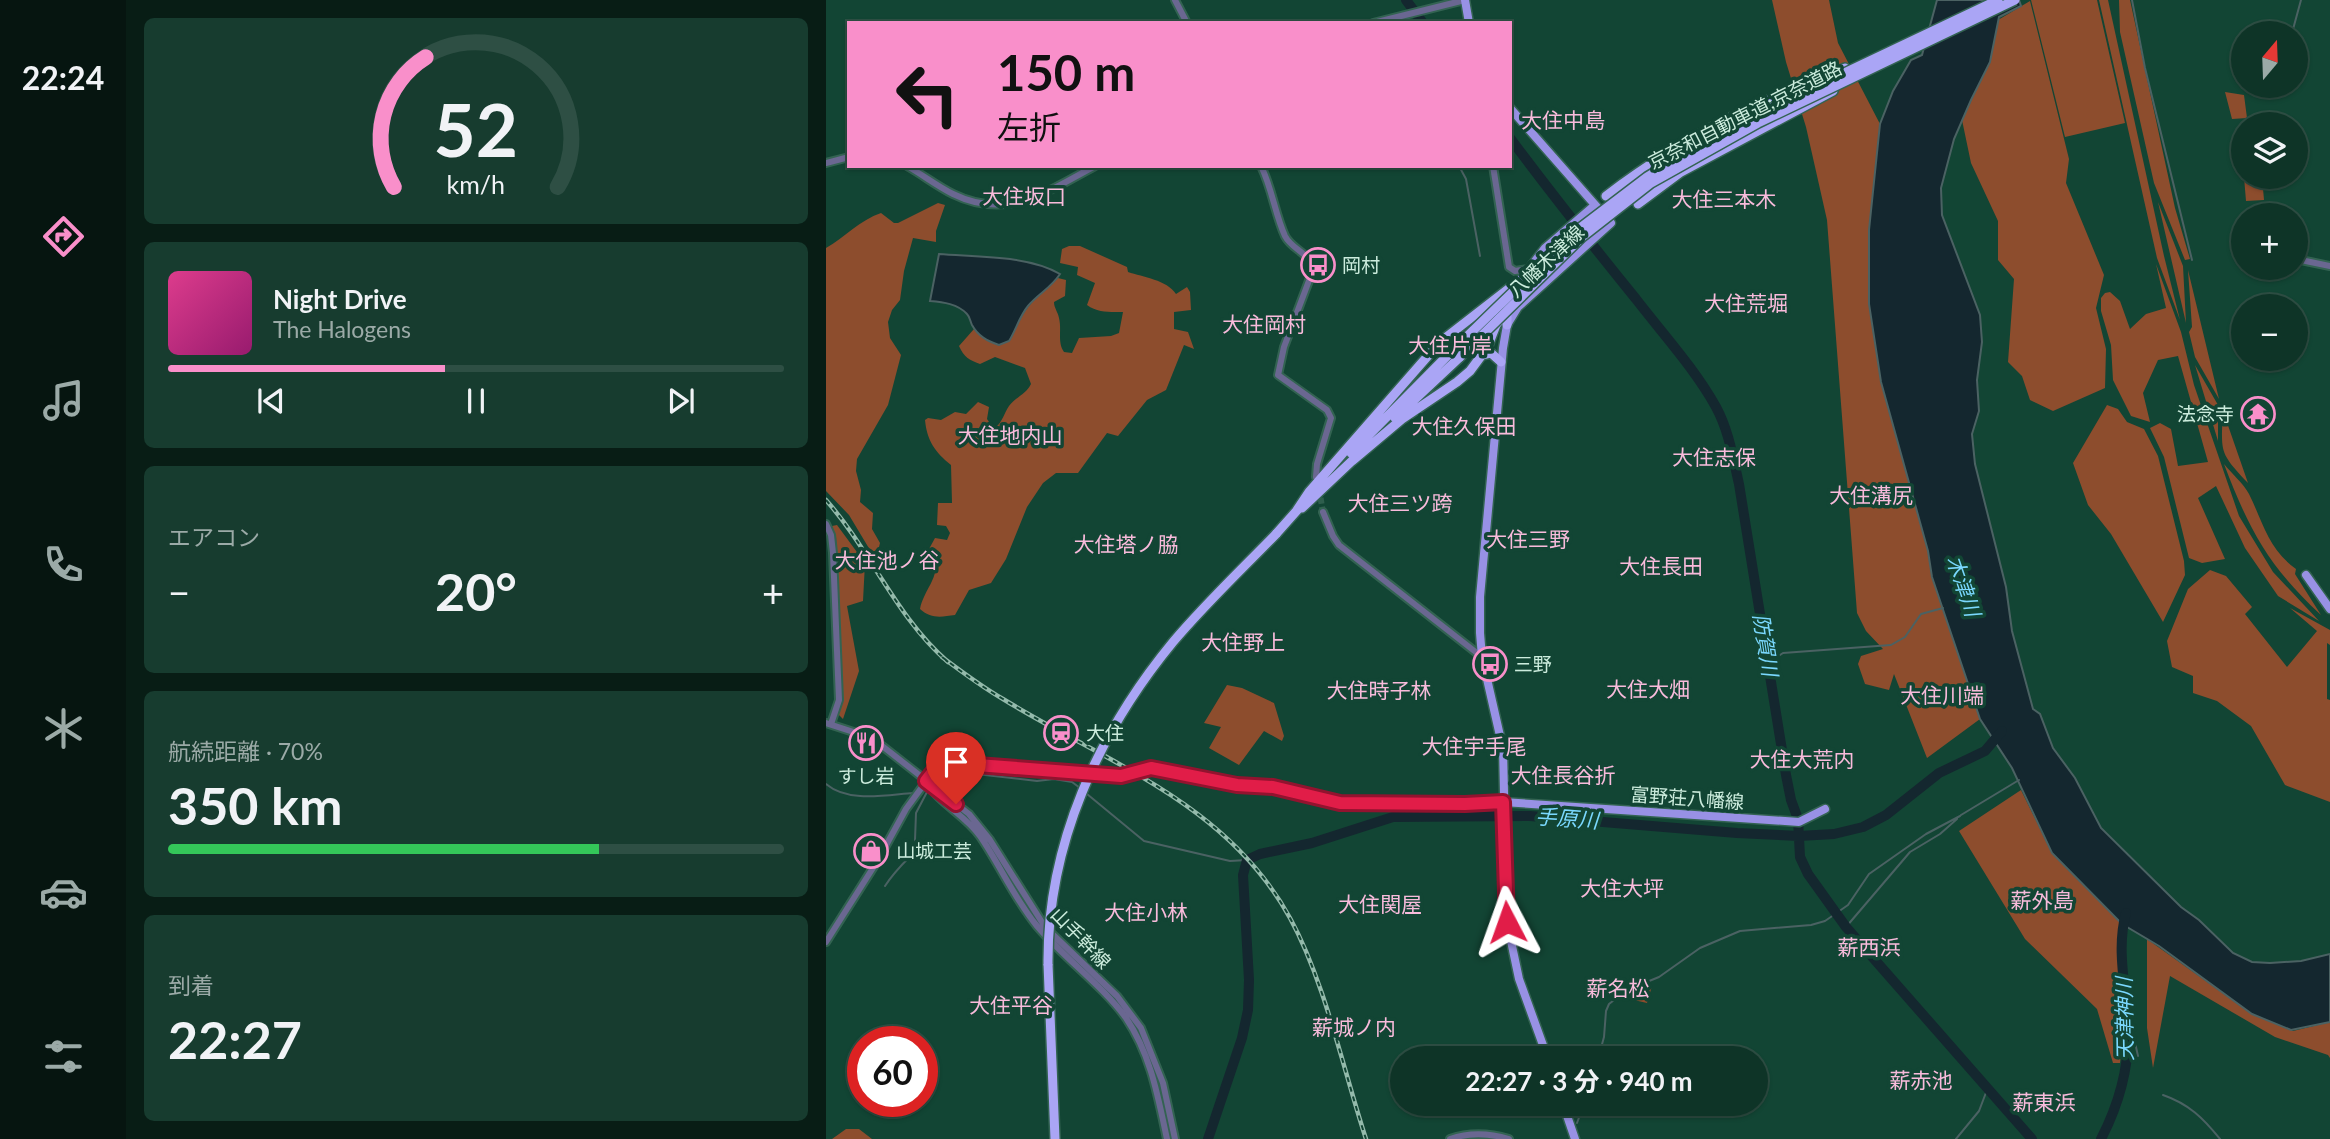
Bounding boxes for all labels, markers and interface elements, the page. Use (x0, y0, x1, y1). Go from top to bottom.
north arrow (2231, 21, 2308, 98)
map controls (2231, 21, 2308, 371)
text: 150 m (997, 43, 1135, 101)
icon: left (882, 49, 973, 140)
street label: 京奈和自動車道;京奈道路 (1644, 56, 1845, 173)
text: 22:24 (22, 58, 104, 97)
text: 52 (434, 85, 518, 173)
text: 左折 (997, 107, 1061, 146)
district label: 大住中島 (1521, 107, 1605, 132)
button: layers (2231, 112, 2308, 189)
text: km/h (447, 169, 505, 199)
district label: 大住坂口 (982, 183, 1066, 208)
district label: 大住三本木 (1672, 186, 1777, 211)
button: + (2231, 203, 2308, 280)
icon: directions (39, 212, 88, 261)
street label: 八幡木津線 (1503, 220, 1588, 301)
bus stop icon: 岡村 (1299, 246, 1337, 284)
place label: 岡村 (1342, 253, 1380, 276)
text: Night Drive (273, 283, 407, 315)
district label: 大住荒堀 (1704, 290, 1788, 315)
button: − (2231, 294, 2308, 371)
district label: 大住岡村 (1222, 311, 1306, 336)
text: The Halogens (273, 315, 411, 343)
district label: 大住片岸 (1408, 332, 1492, 357)
icon: music (39, 376, 88, 425)
icon: previous (252, 382, 290, 420)
icon: pause (457, 382, 495, 420)
icon: next (662, 382, 700, 420)
temple icon: 法念寺 (2239, 395, 2277, 433)
place label: 法念寺 (2177, 402, 2234, 425)
district label: 大住久保田 (1412, 413, 1517, 438)
district label: 大住地内山 (958, 422, 1063, 447)
district label: 大住志保 (1672, 444, 1756, 469)
district label: 大住溝尻 (1829, 482, 1913, 507)
district label: 大住三ツ跨 (1348, 490, 1453, 515)
text: エアコン (168, 523, 260, 551)
district label: 大住三野 (1486, 526, 1570, 551)
district label: 大住塔ノ脇 (1074, 531, 1179, 556)
icon: phone (39, 540, 88, 589)
district label: 大住池ノ谷 (835, 547, 940, 572)
water label: 木津川 (1942, 552, 1987, 621)
district label: 大住長田 (1619, 553, 1703, 578)
text: 20° (435, 560, 517, 622)
text: − (168, 569, 190, 615)
text: + (762, 569, 784, 615)
water label: 防賀川 (1749, 612, 1784, 680)
district label: 大住野上 (1201, 629, 1285, 654)
bus stop icon: 三野 (1471, 645, 1509, 683)
place label: 三野 (1514, 652, 1552, 675)
district label: 大住大畑 (1606, 676, 1690, 701)
district label: 大住時子林 (1327, 677, 1432, 702)
district label: 大住川端 (1900, 682, 1984, 707)
icon: climate (39, 704, 88, 753)
station icon: 大住 (1042, 714, 1080, 752)
place label: 大住 (1086, 721, 1124, 744)
restaurant icon: すし岩 (847, 724, 885, 762)
pin (926, 732, 986, 804)
district label: 大住宇手尾 (1422, 733, 1527, 758)
text: 航続距離 · 70% (168, 737, 323, 765)
icon: arrive (937, 743, 975, 781)
district label: 大住大荒内 (1750, 746, 1855, 771)
district label: 大住長谷折 (1511, 762, 1616, 787)
place label: すし岩 (837, 764, 895, 787)
text: 350 km (168, 774, 342, 836)
street label: 富野荘八幡線 (1629, 782, 1745, 813)
water label: 手原川 (1535, 803, 1601, 832)
shop icon: 山城工芸 (852, 832, 890, 870)
place label: 山城工芸 (896, 839, 972, 862)
icon: car (39, 868, 88, 917)
district label: 大住大坪 (1580, 875, 1664, 900)
position arrow (1470, 885, 1544, 959)
district label: 薪外島 (2011, 887, 2074, 912)
district label: 大住関屋 (1338, 891, 1422, 916)
district label: 大住小林 (1104, 899, 1188, 924)
street label: 山手幹線 (1047, 902, 1116, 973)
district label: 薪西浜 (1838, 934, 1901, 959)
text: 到着 (168, 971, 214, 999)
district label: 薪名松 (1587, 975, 1650, 1000)
water label: 天津神川 (2110, 975, 2137, 1061)
district label: 大住平谷 (969, 992, 1053, 1017)
text: 22:27 (168, 1008, 302, 1070)
district label: 薪城ノ内 (1312, 1014, 1396, 1039)
speed limit sign: 60 (847, 1026, 938, 1117)
icon: filters (39, 1032, 88, 1081)
text: 22:27 · 3 分 · 940 m (1465, 1065, 1693, 1097)
district label: 薪赤池 (1890, 1067, 1953, 1092)
district label: 薪東浜 (2013, 1089, 2076, 1114)

